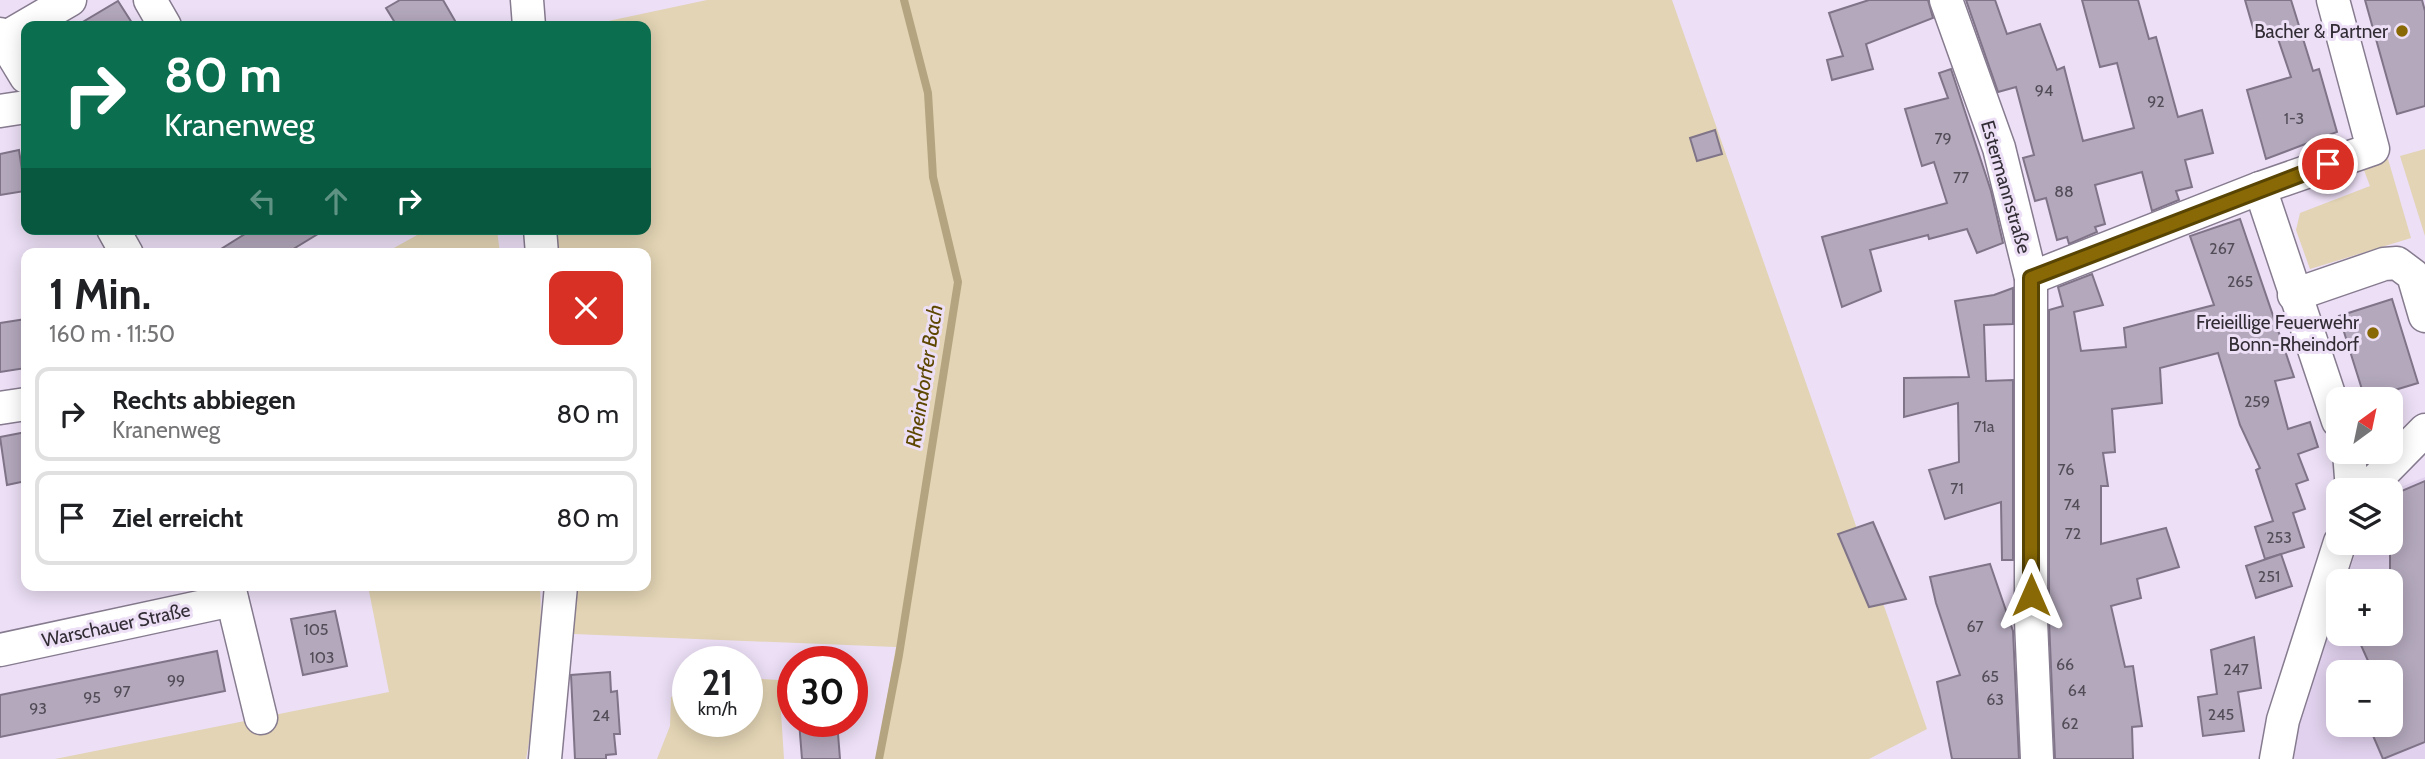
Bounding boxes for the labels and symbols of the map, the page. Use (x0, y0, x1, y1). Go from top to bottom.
place label: Bacher & Partner (2254, 20, 2388, 43)
marker: Bacher & Partner (2394, 23, 2410, 39)
house number: 94 (2035, 81, 2053, 100)
house number: 92 (2147, 92, 2165, 111)
house number: 1-3 (2284, 109, 2304, 128)
street label: Estermannstraße (1976, 118, 2036, 256)
house number: 79 (1934, 129, 1952, 148)
pin (2298, 134, 2358, 194)
house number: 77 (1953, 168, 1969, 187)
house number: 88 (2054, 182, 2074, 201)
house number: 267 (2209, 239, 2235, 258)
house number: 265 (2227, 272, 2253, 291)
water label: Rheindorfer Bach (900, 303, 948, 449)
place label: Freieillige Feuerwehr Bonn-Rheindorf (2196, 311, 2360, 356)
marker: Freieillige Feuerwehr Bonn-Rheindorf (2365, 325, 2381, 341)
north arrow (2326, 387, 2403, 464)
house number: 259 (2244, 392, 2270, 411)
house number: 71a (1974, 417, 1995, 436)
house number: 76 (2058, 460, 2074, 479)
house number: 71 (1950, 479, 1964, 498)
house number: 74 (2064, 495, 2080, 514)
house number: 72 (2065, 524, 2081, 543)
house number: 253 (2266, 528, 2292, 547)
position arrow (1994, 558, 2068, 632)
house number: 251 (2258, 567, 2280, 586)
street label: Warschauer Straße (40, 598, 193, 652)
house number: 67 (1966, 617, 1984, 636)
house number: 105 (303, 620, 329, 639)
speed limit sign: 30 (777, 646, 868, 737)
house number: 103 (309, 648, 335, 667)
house number: 66 (2056, 655, 2074, 674)
house number: 247 (2223, 660, 2249, 679)
house number: 65 (1981, 667, 1999, 686)
house number: 99 (167, 671, 185, 690)
house number: 64 (2068, 681, 2086, 700)
house number: 97 (113, 682, 131, 701)
house number: 95 (83, 688, 101, 707)
house number: 63 (1986, 690, 2004, 709)
house number: 93 (29, 699, 47, 718)
house number: 245 (2208, 705, 2234, 724)
house number: 24 (592, 706, 610, 725)
house number: 62 (2061, 714, 2079, 733)

